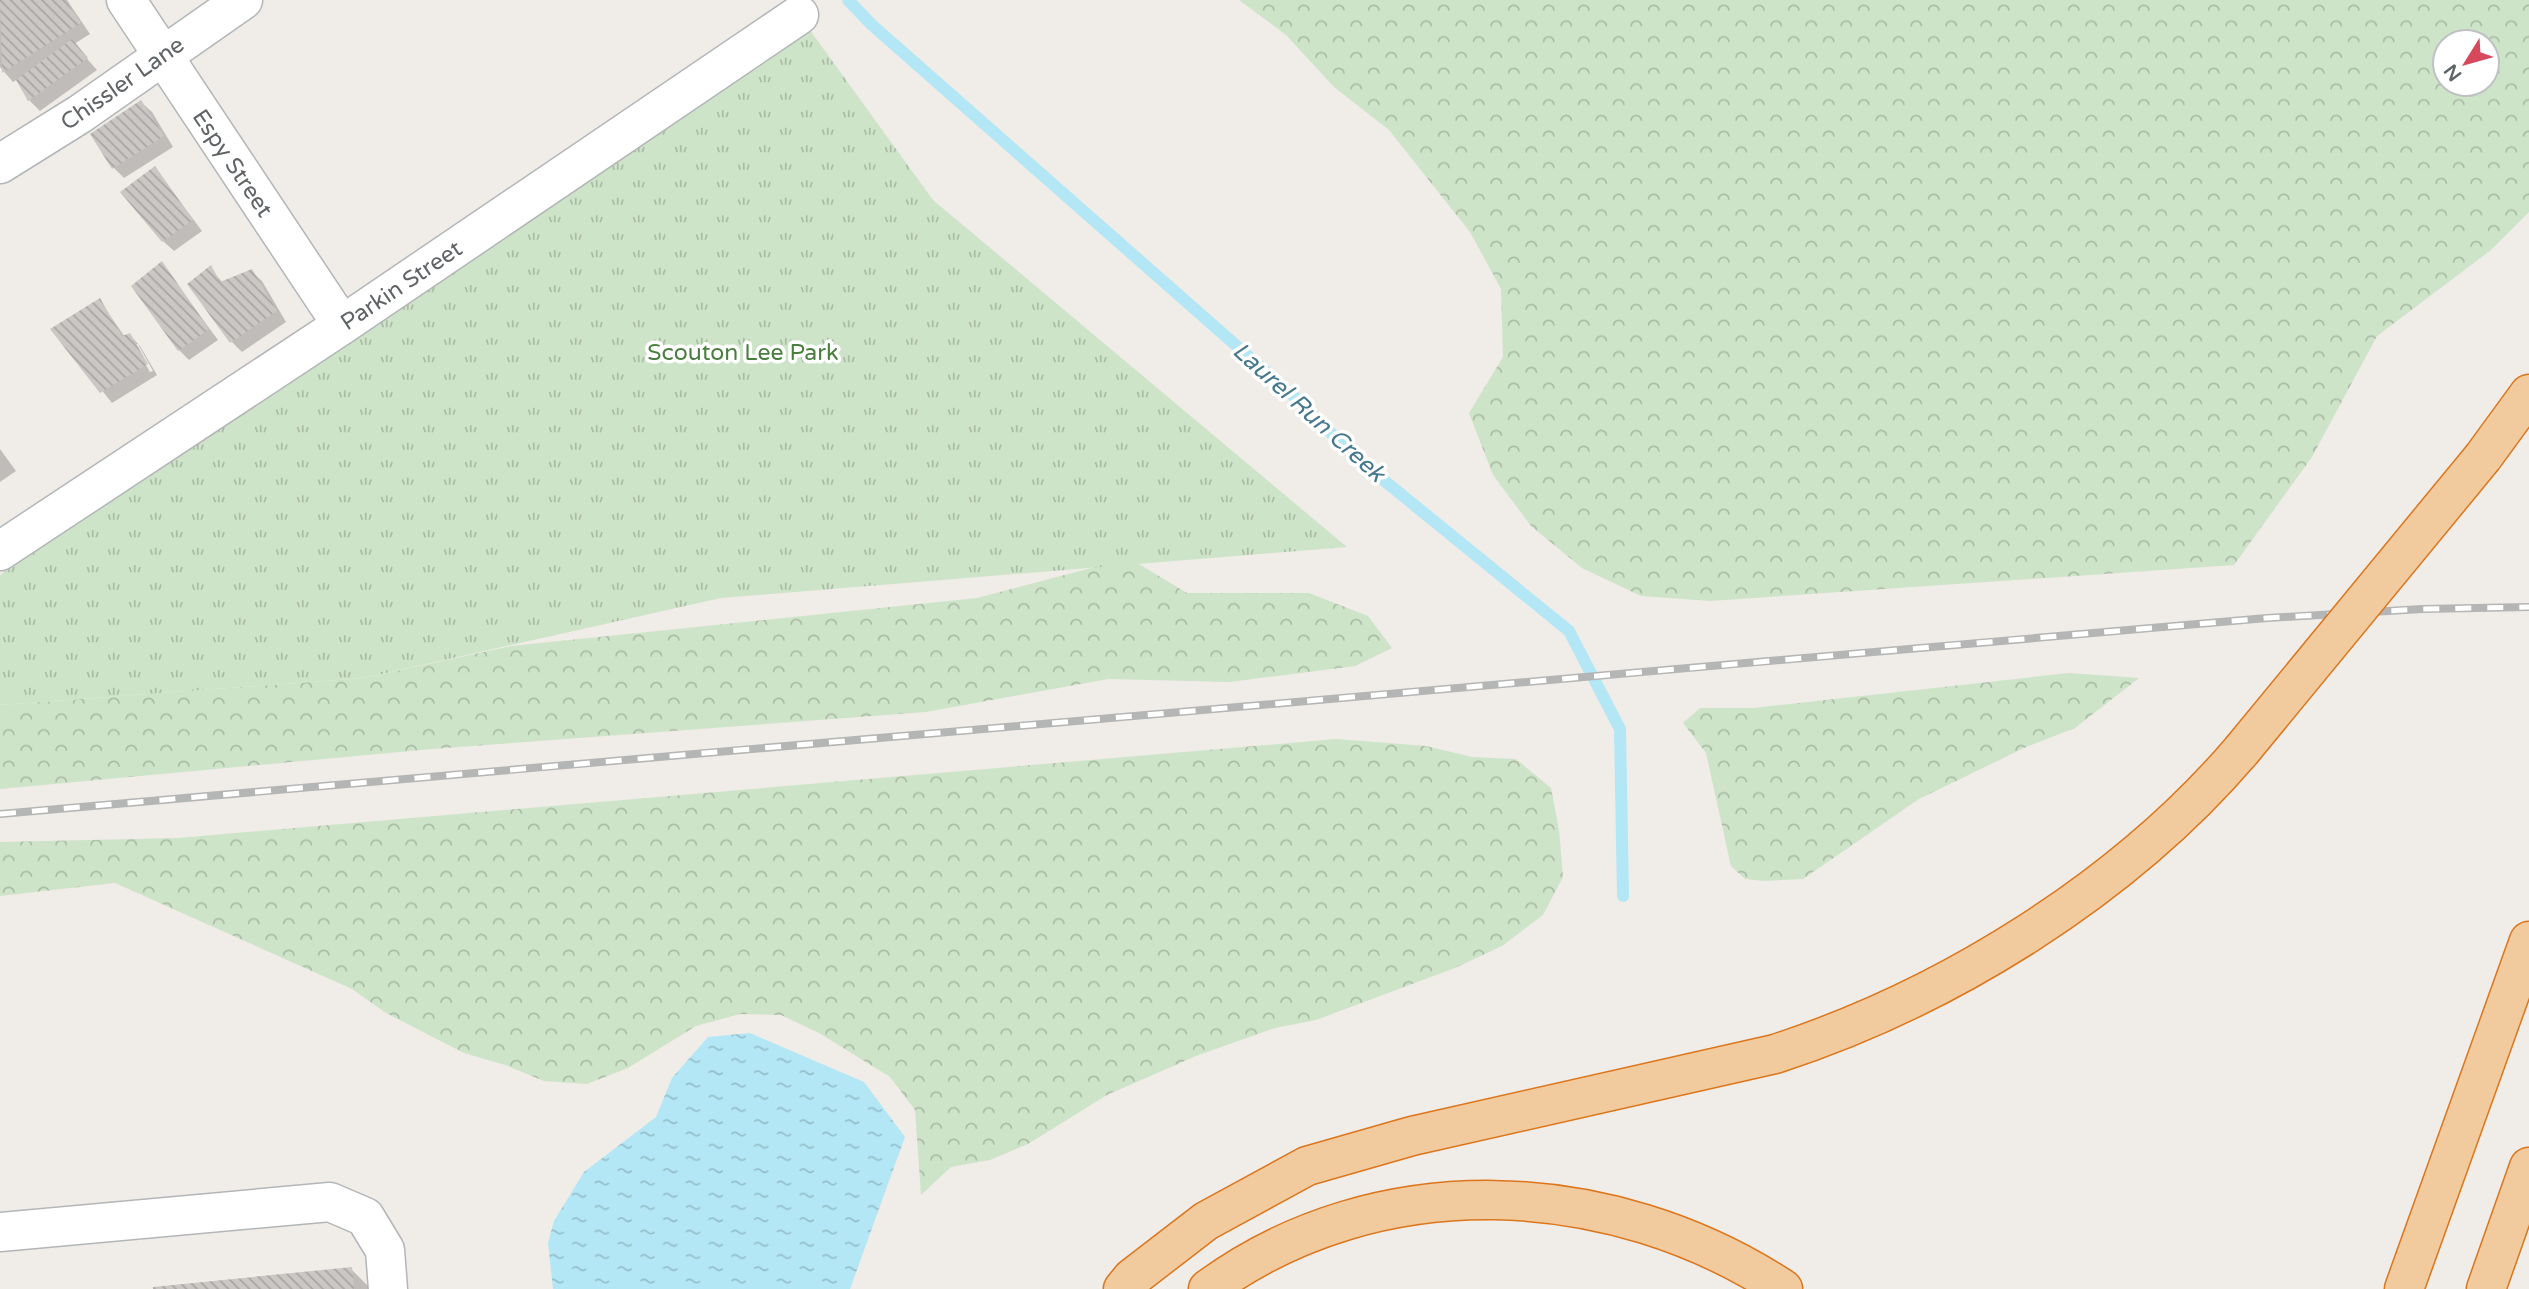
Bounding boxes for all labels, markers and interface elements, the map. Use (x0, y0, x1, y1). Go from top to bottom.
north arrow (2431, 28, 2501, 98)
street label: Chissler Lane (55, 31, 190, 137)
text: N (2440, 60, 2467, 85)
street label: Espy Street (186, 104, 279, 223)
street label: Parkin Street (335, 235, 468, 337)
water label: Laurel Run Creek (1227, 336, 1392, 490)
park label: Scouton Lee Park (647, 339, 839, 367)

